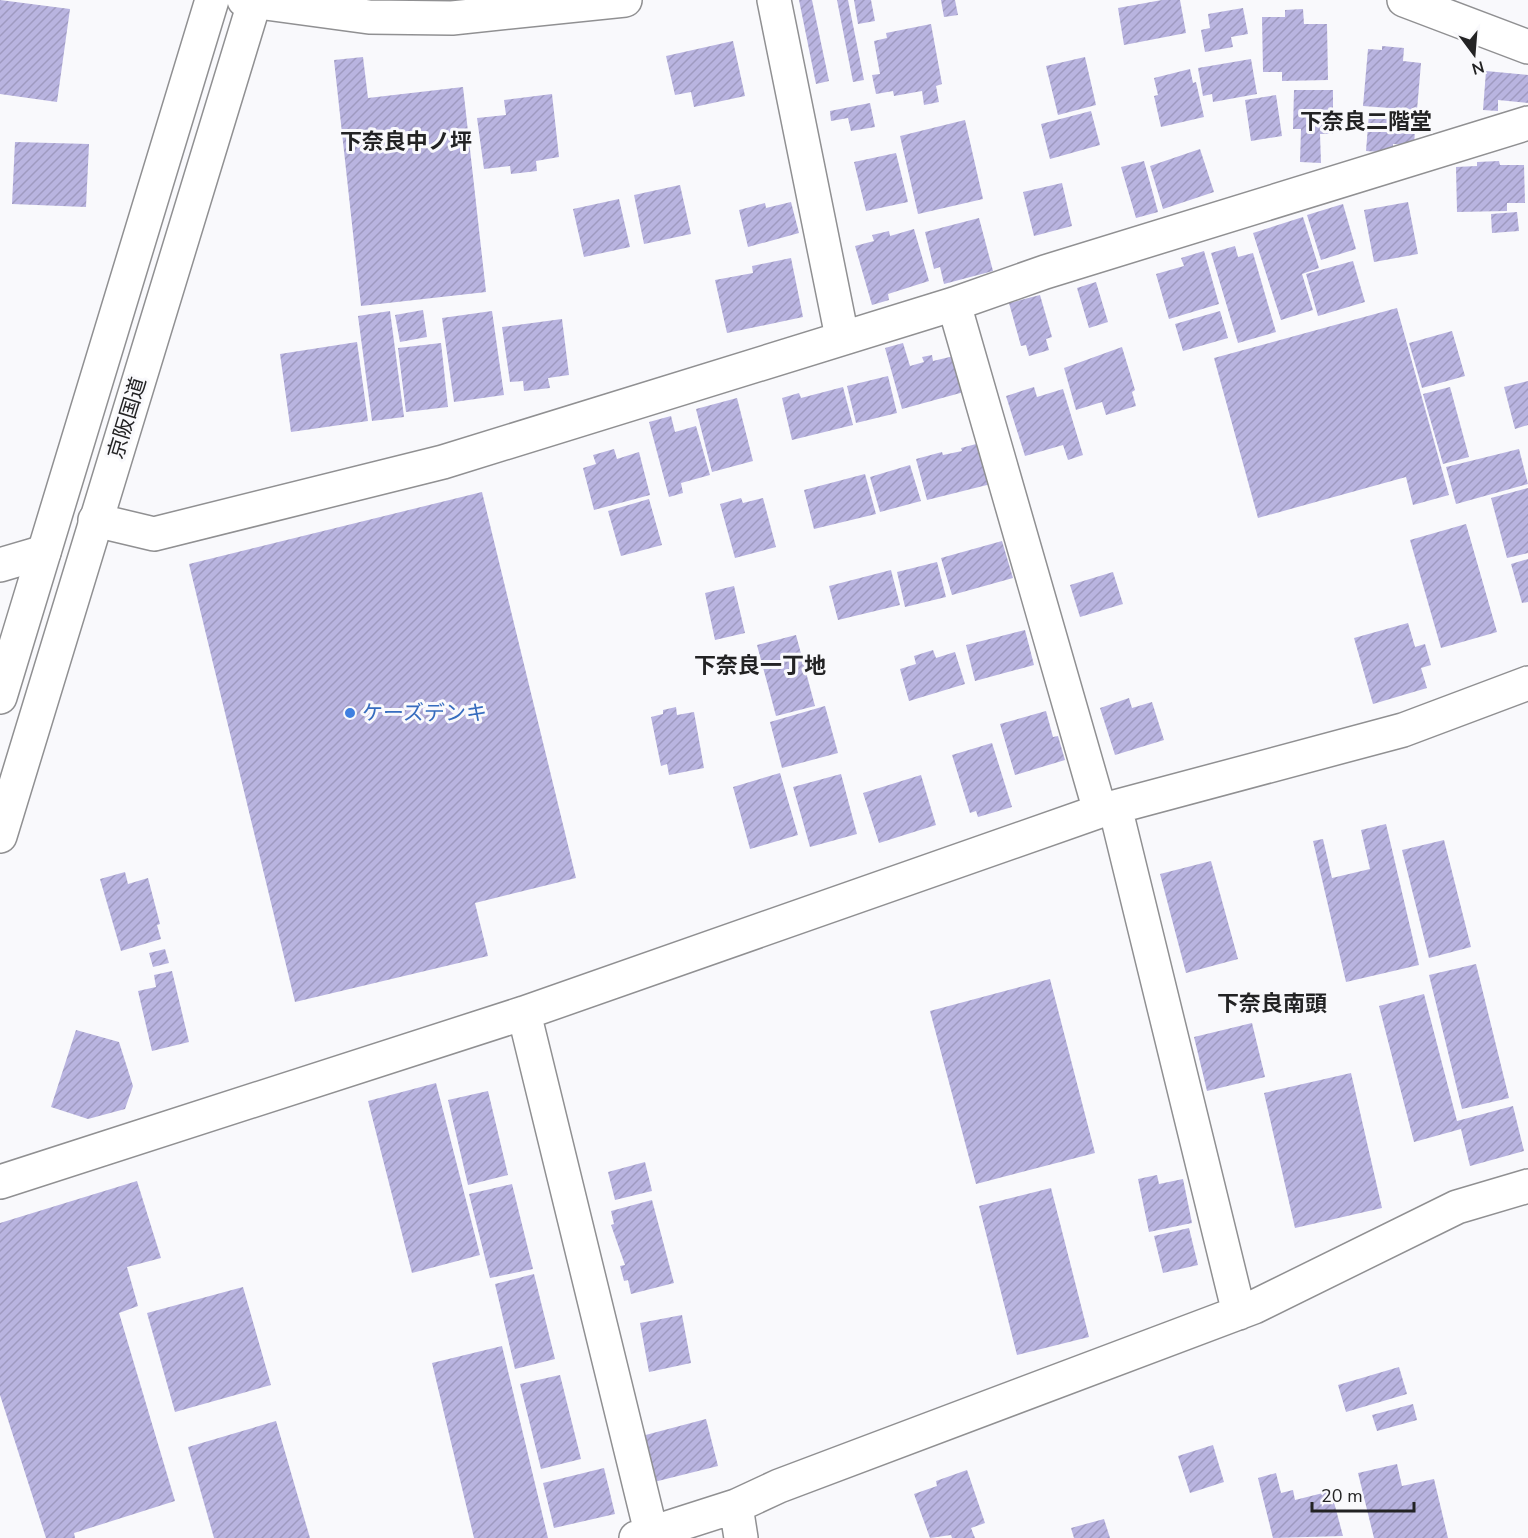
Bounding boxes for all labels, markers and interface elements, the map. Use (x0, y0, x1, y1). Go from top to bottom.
north arrow (1444, 24, 1504, 84)
text: N (1469, 55, 1487, 80)
district label: 下奈良二階堂 (1300, 107, 1432, 137)
district label: 下奈良中ノ坪 (340, 127, 472, 157)
street label: 京阪国道 (101, 374, 153, 462)
district label: 下奈良一丁地 (694, 651, 826, 681)
place label: ケーズデンキ (362, 699, 487, 727)
marker: ケーズデンキ (343, 706, 357, 720)
district label: 下奈良南頭 (1217, 989, 1327, 1019)
scale bar (1312, 1475, 1414, 1513)
text: 20 m (1321, 1484, 1363, 1508)

